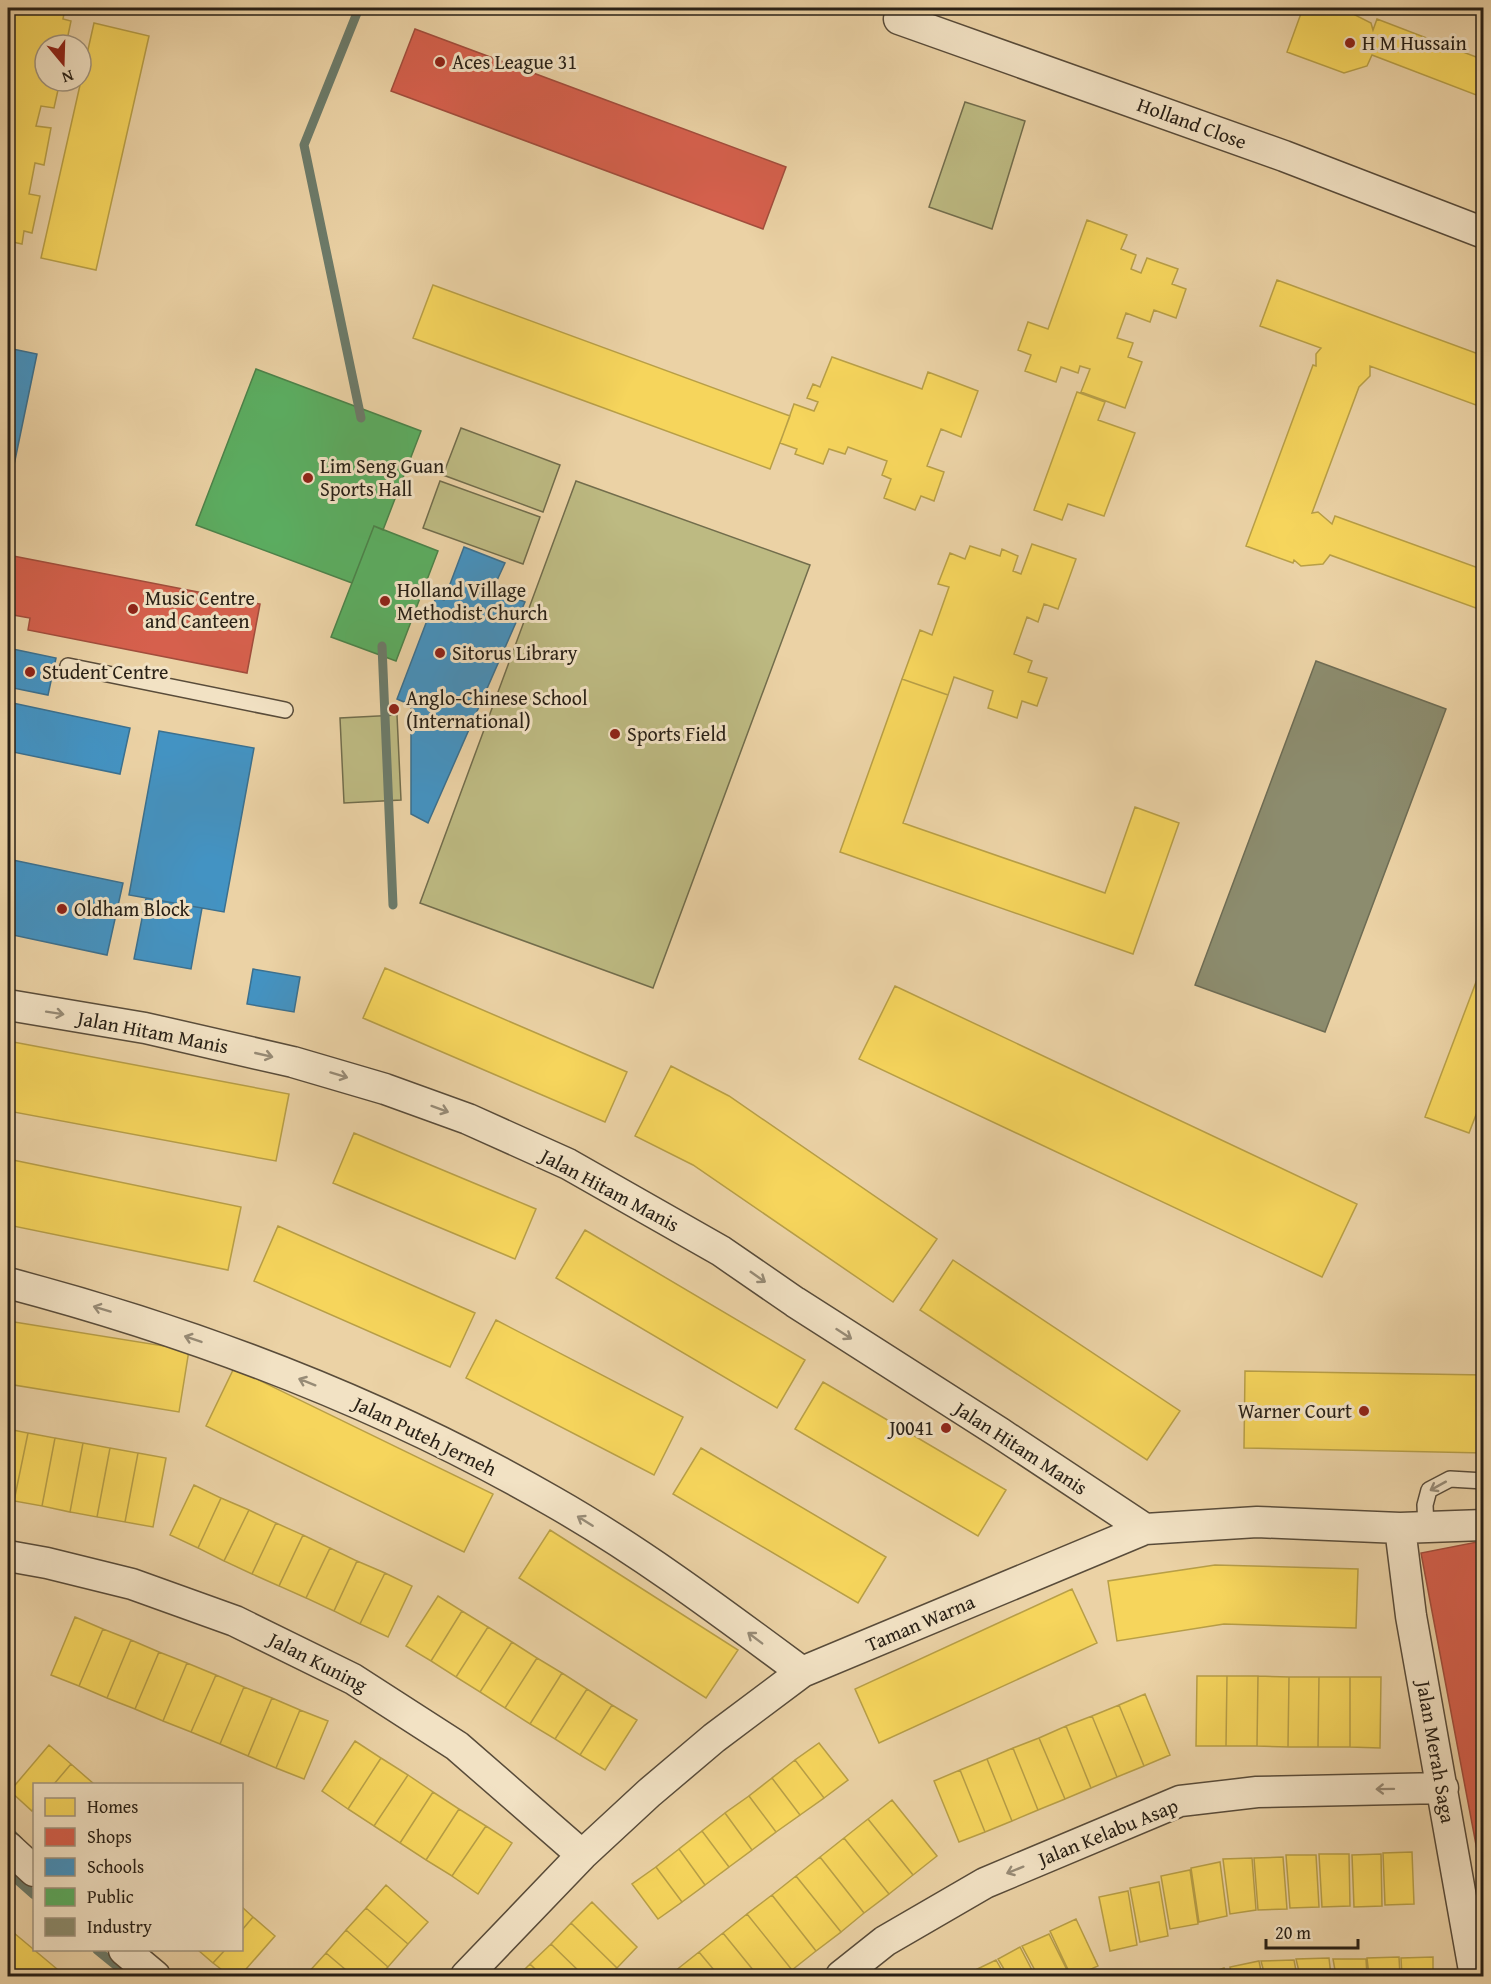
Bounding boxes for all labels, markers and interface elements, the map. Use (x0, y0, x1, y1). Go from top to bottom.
place label: H M Hussain (1362, 28, 1467, 57)
north arrow (33, 33, 93, 93)
marker: H M Hussain (1343, 36, 1357, 50)
place label: Aces League 31 (452, 47, 577, 76)
marker: Aces League 31 (433, 55, 447, 69)
text: N (59, 64, 77, 90)
street label: Holland Close (1133, 89, 1251, 156)
place label: Lim Seng Guan Sports Hall (320, 451, 444, 503)
marker: Lim Seng Guan Sports Hall (301, 471, 315, 485)
place label: Holland Village Methodist Church (397, 575, 548, 627)
place label: Music Centre and Canteen (145, 583, 255, 635)
marker: Holland Village Methodist Church (378, 594, 392, 608)
marker: Music Centre and Canteen (126, 602, 140, 616)
place label: Sitorus Library (452, 638, 578, 667)
marker: Sitorus Library (433, 646, 447, 660)
place label: Student Centre (42, 657, 168, 686)
marker: Student Centre (23, 665, 37, 679)
place label: Anglo-Chinese School (International) (406, 683, 588, 735)
marker: Anglo-Chinese School (International) (387, 702, 401, 716)
place label: Sports Field (627, 719, 727, 748)
marker: Sports Field (608, 727, 622, 741)
place label: Oldham Block (74, 894, 191, 923)
marker: Oldham Block (55, 902, 69, 916)
street label: Jalan Hitam Manis (72, 1002, 231, 1060)
one-way arrow (45, 1008, 65, 1019)
one-way arrow (254, 1049, 273, 1061)
one-way arrow (329, 1070, 348, 1081)
one-way arrow (430, 1104, 448, 1115)
street label: Jalan Hitam Manis (533, 1139, 685, 1238)
one-way arrow (750, 1270, 767, 1283)
one-way arrow (93, 1303, 112, 1314)
one-way arrow (836, 1327, 853, 1340)
one-way arrow (184, 1333, 203, 1344)
one-way arrow (298, 1376, 317, 1387)
street label: Jalan Puteh Jerneh (346, 1387, 502, 1483)
street label: Jalan Hitam Manis (947, 1392, 1093, 1502)
place label: Warner Court (1238, 1396, 1352, 1425)
marker: Warner Court (1357, 1404, 1371, 1418)
place label: J0041 (886, 1413, 934, 1442)
marker: J0041 (939, 1421, 953, 1435)
one-way arrow (1430, 1480, 1447, 1492)
one-way arrow (577, 1514, 594, 1526)
street label: Taman Warna (861, 1586, 979, 1659)
street label: Jalan Kuning (261, 1623, 373, 1699)
one-way arrow (747, 1631, 763, 1644)
street label: Jalan Merah Saga (1409, 1676, 1463, 1826)
legend (33, 1783, 243, 1951)
one-way arrow (1375, 1783, 1395, 1795)
street label: Jalan Kelabu Asap (1031, 1790, 1182, 1874)
text: Homes (87, 1793, 138, 1820)
text: Shops (87, 1823, 132, 1850)
text: Schools (87, 1853, 144, 1880)
one-way arrow (1007, 1865, 1025, 1876)
text: Public (87, 1883, 134, 1910)
scale bar (1266, 1912, 1358, 1950)
text: Industry (87, 1913, 152, 1940)
text: 20 m (1275, 1919, 1311, 1946)

